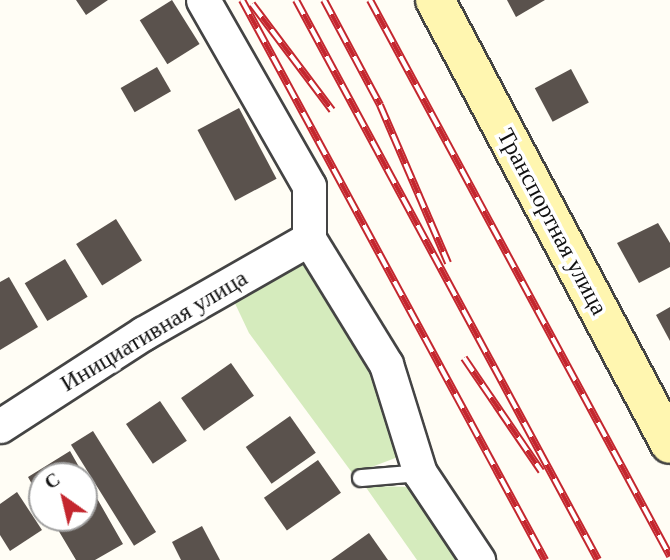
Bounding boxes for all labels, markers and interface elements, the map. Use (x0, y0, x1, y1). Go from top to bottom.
street label: Транспортная улица (491, 124, 613, 320)
street label: Инициативная улица (55, 264, 253, 398)
north arrow (28, 462, 98, 532)
text: С (41, 468, 64, 493)

